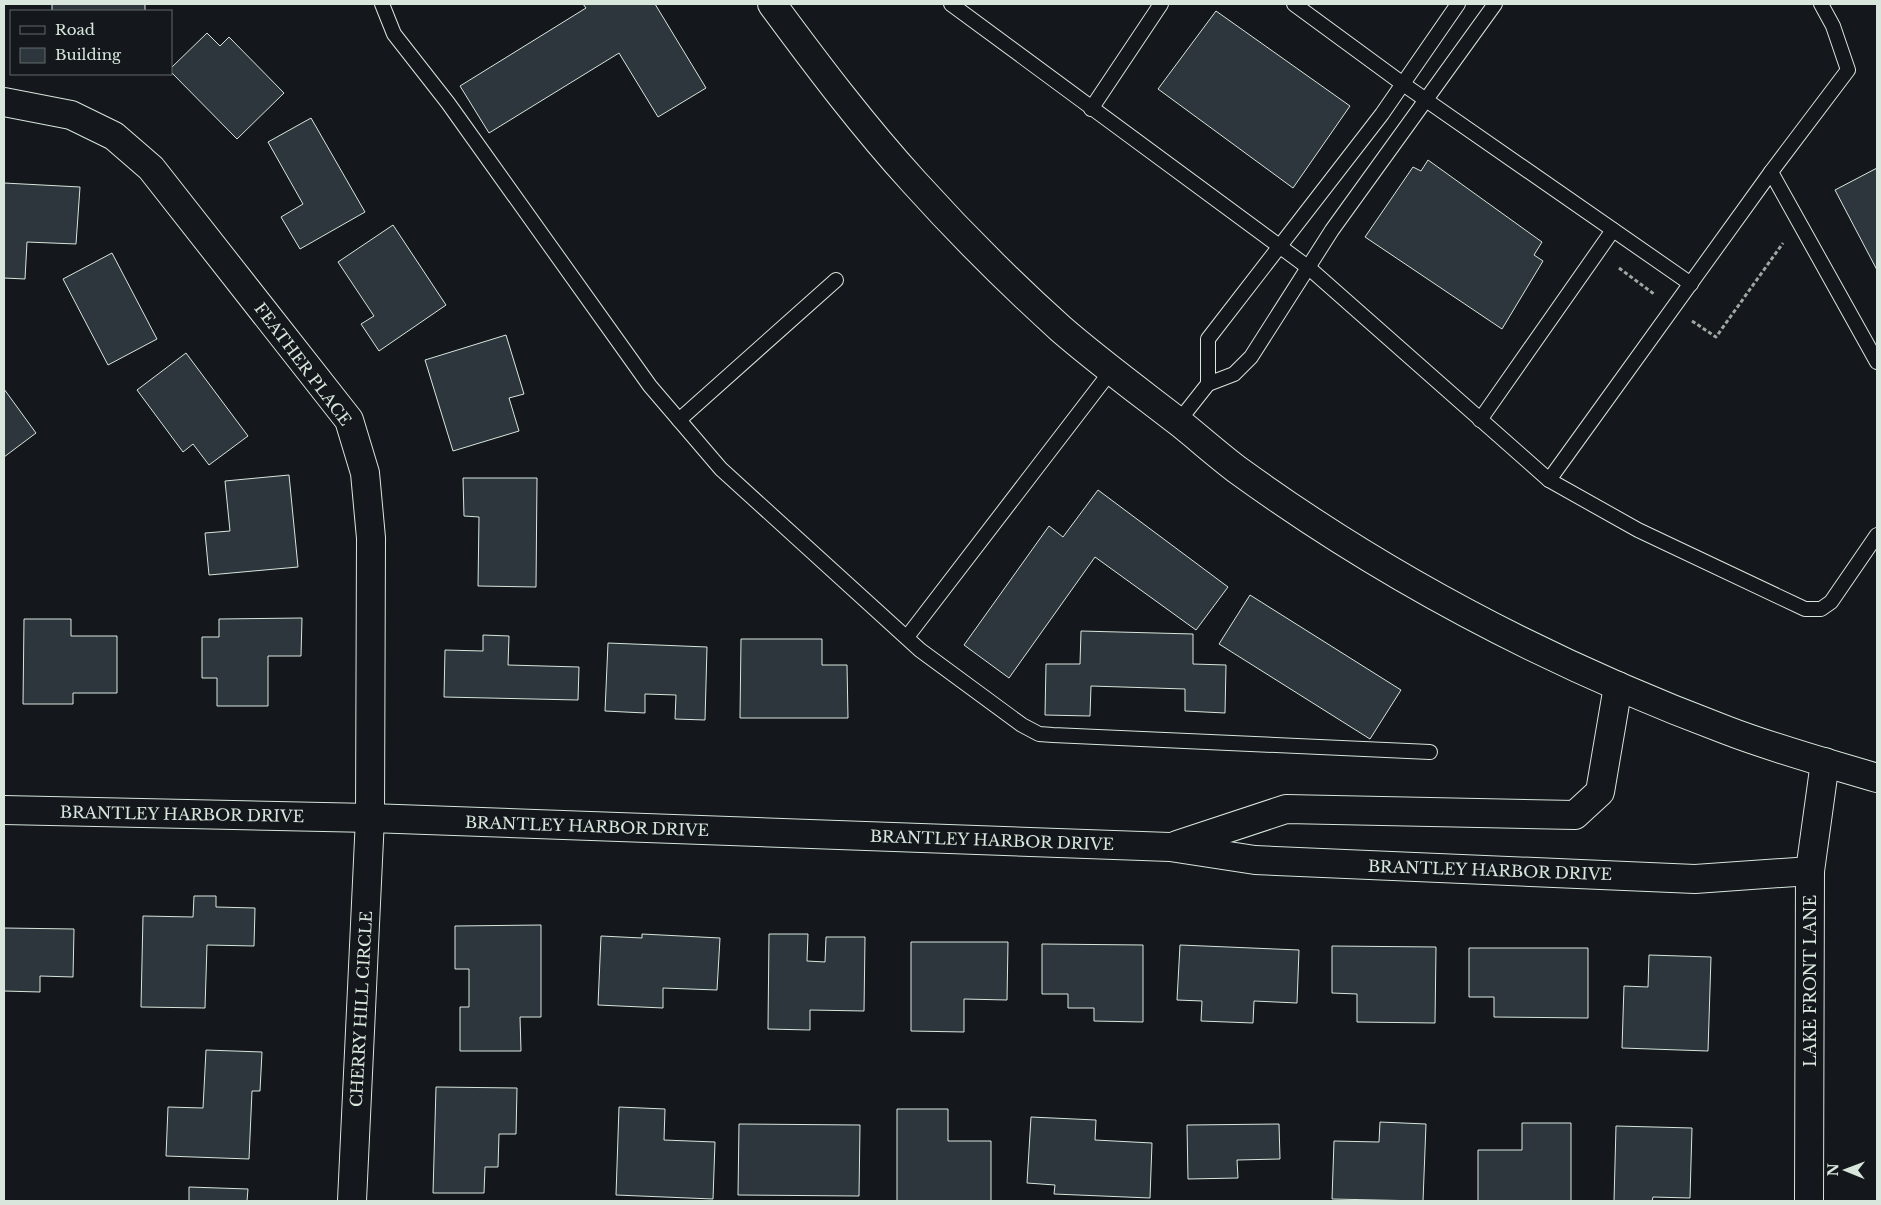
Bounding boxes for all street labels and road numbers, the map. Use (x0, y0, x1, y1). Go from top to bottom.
street label: FEATHER PLACE (250, 299, 356, 429)
street label: BRANTLEY HARBOR DRIVE (60, 802, 304, 826)
street label: BRANTLEY HARBOR DRIVE (465, 812, 709, 840)
street label: BRANTLEY HARBOR DRIVE (870, 826, 1114, 854)
street label: BRANTLEY HARBOR DRIVE (1368, 856, 1612, 884)
street label: LAKE FRONT LANE (1800, 895, 1820, 1067)
street label: CHERRY HILL CIRCLE (346, 910, 376, 1108)

